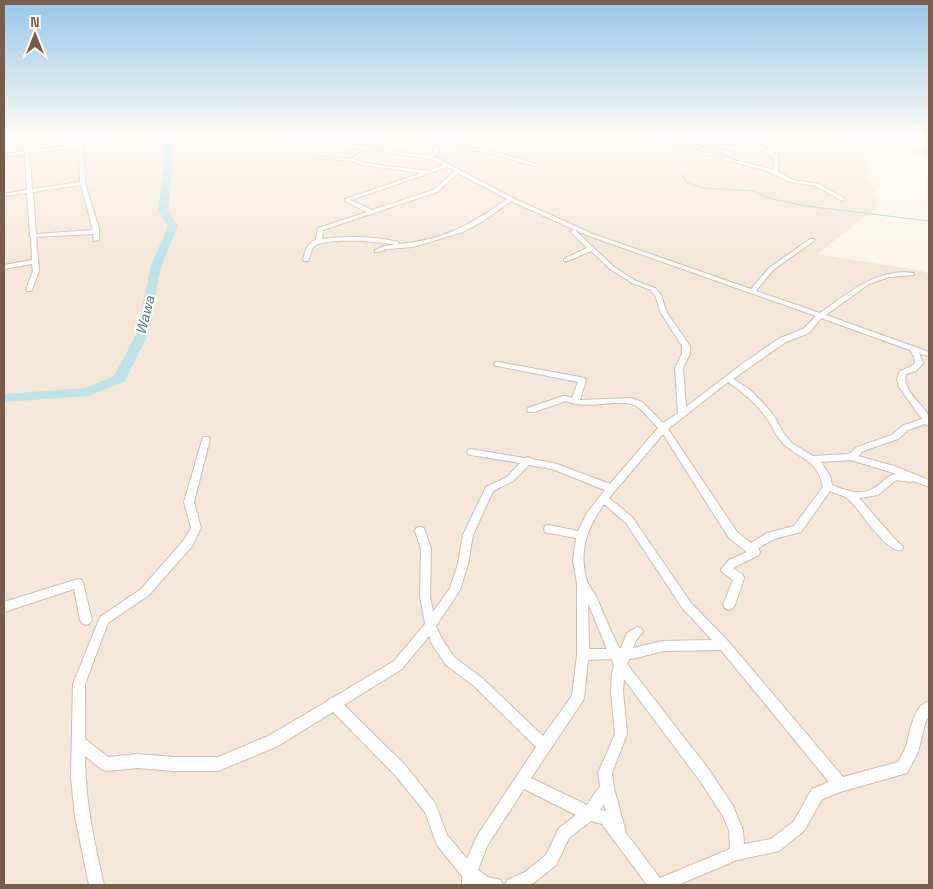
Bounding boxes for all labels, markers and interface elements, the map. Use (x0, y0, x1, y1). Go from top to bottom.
north arrow (10, 10, 60, 60)
text: N (30, 13, 40, 31)
water label: Wawa (132, 293, 159, 336)

